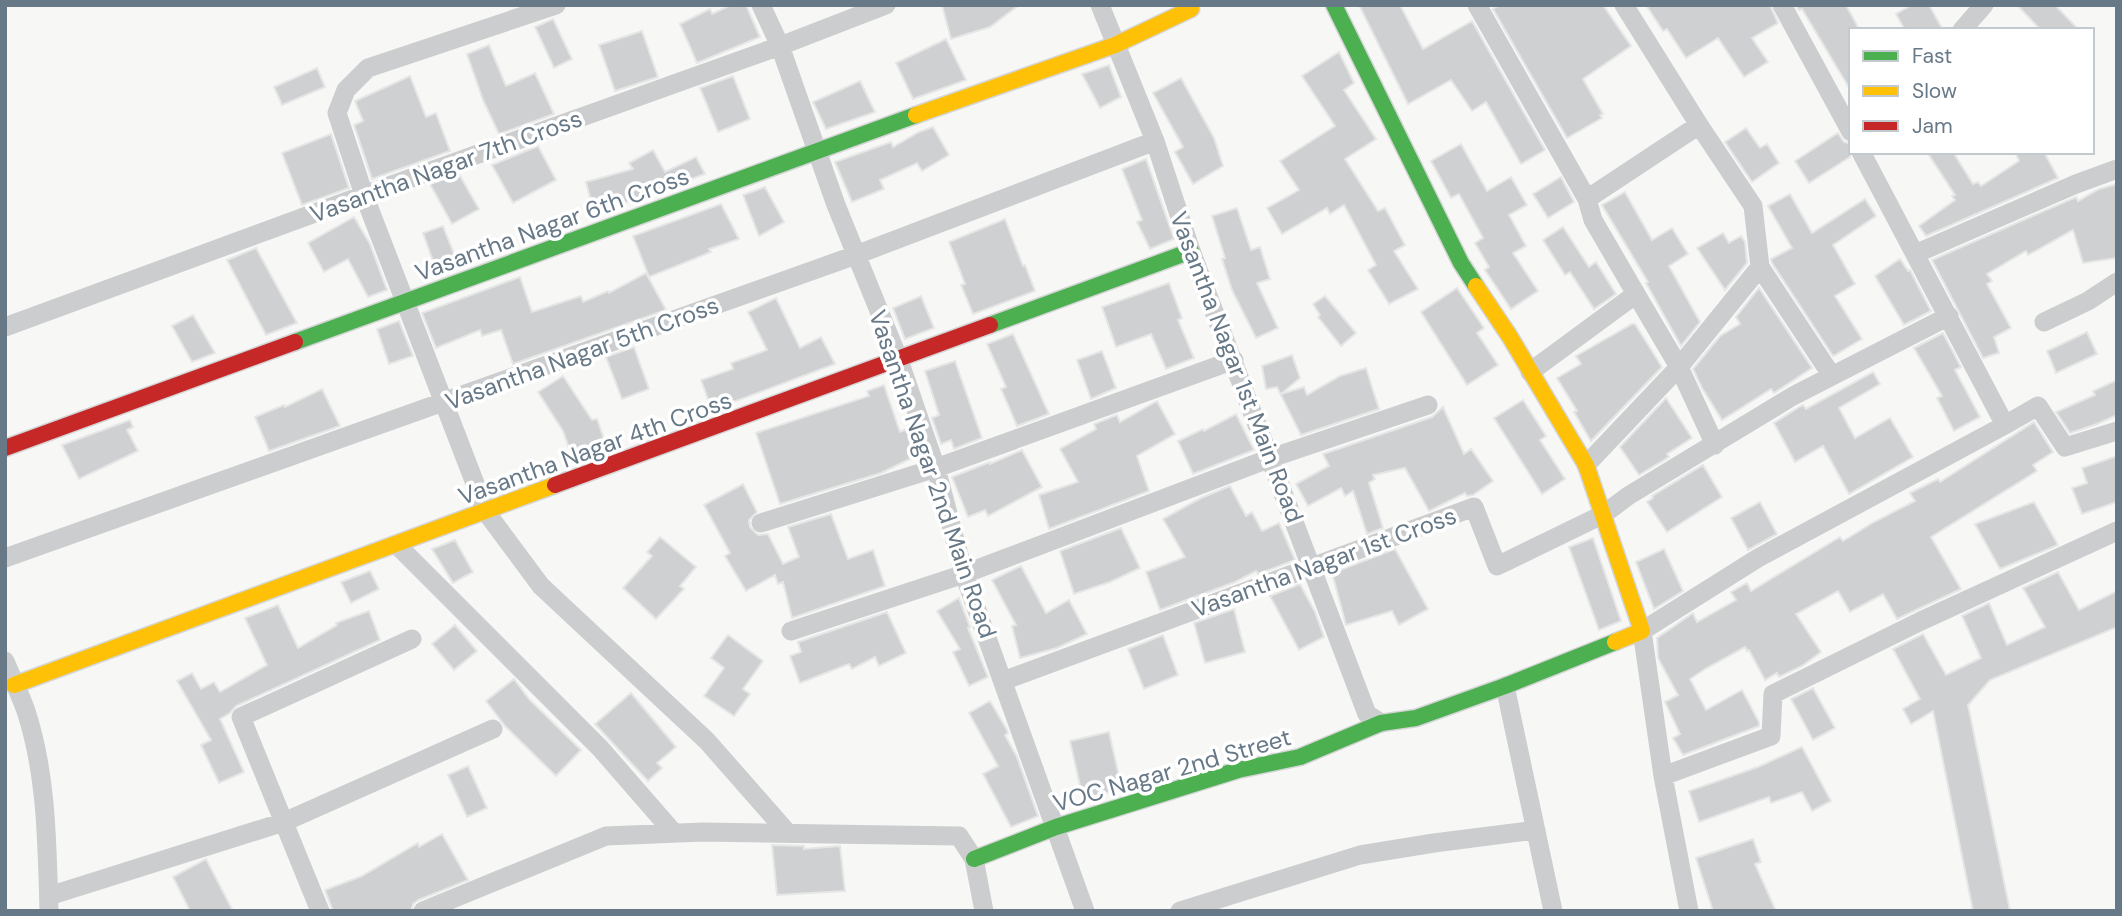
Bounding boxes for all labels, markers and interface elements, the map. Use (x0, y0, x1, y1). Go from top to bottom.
legend (1849, 28, 2094, 154)
text: Fast (1912, 42, 1952, 70)
text: Slow (1912, 77, 1957, 105)
street label: Vasantha Nagar 7th Cross (306, 102, 586, 230)
text: Jam (1912, 112, 1953, 140)
street label: Vasantha Nagar 6th Cross (411, 160, 693, 288)
street label: Vasantha Nagar 1st Main Road (1163, 207, 1311, 527)
street label: Vasantha Nagar 5th Cross (441, 289, 723, 417)
street label: Vasantha Nagar 2nd Main Road (862, 306, 1004, 642)
street label: Vasantha Nagar 4th Cross (454, 384, 736, 512)
street label: Vasantha Nagar 1st Cross (1187, 500, 1461, 624)
street label: VOC Nagar 2nd Street (1049, 721, 1295, 819)

